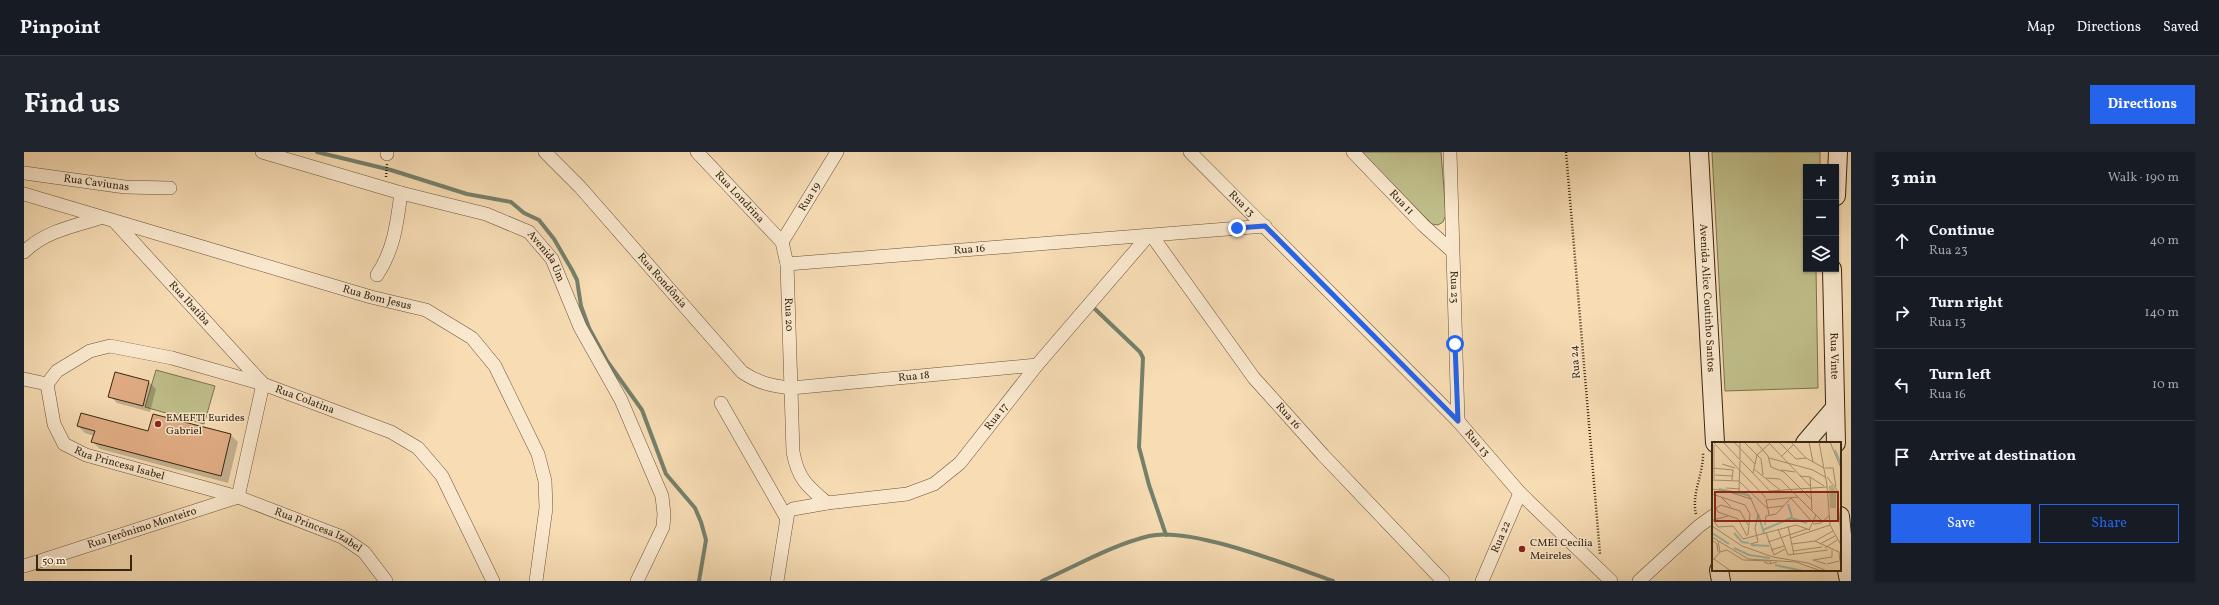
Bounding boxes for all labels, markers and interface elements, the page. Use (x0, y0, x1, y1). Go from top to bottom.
text: Pinpoint (20, 15, 100, 41)
text: Map (2027, 18, 2055, 37)
text: Directions (2077, 18, 2141, 37)
text: Saved (2163, 18, 2199, 37)
text: Find us (24, 85, 120, 124)
button: Directions (2090, 85, 2195, 124)
map controls (1803, 164, 1839, 272)
button: + (1803, 164, 1839, 200)
text: 3 min (1891, 167, 1937, 190)
street label: Rua Londrina (711, 168, 768, 227)
text: Walk · 190 m (2108, 169, 2179, 187)
street label: Rua Caviunas (63, 171, 129, 195)
street label: Rua 19 (795, 179, 824, 214)
street label: Rua 13 (1225, 187, 1258, 220)
street label: Rua 11 (1386, 187, 1417, 219)
button: − (1803, 200, 1839, 236)
route end (1228, 219, 1246, 237)
text: Continue (1929, 221, 1994, 242)
street label: Avenida Alice Coutinho Santos (1695, 223, 1719, 373)
street label: Avenida Um (524, 227, 568, 284)
icon: ahead (1891, 230, 1913, 252)
text: 40 m (2150, 232, 2179, 250)
button: layers (1803, 236, 1839, 272)
street label: Rua 16 (953, 241, 986, 258)
text: Rua 23 (1929, 242, 1968, 260)
street label: Rua Rondônia (634, 250, 691, 312)
street label: Rua 23 (1446, 270, 1462, 304)
street label: Rua Ibatiba (165, 278, 214, 329)
street label: Rua Bom Jesus (341, 281, 413, 314)
text: Turn right (1929, 293, 2003, 314)
street label: Rua 20 (781, 297, 797, 332)
icon: right (1891, 302, 1913, 324)
text: 140 m (2145, 304, 2179, 322)
text: Rua 13 (1929, 314, 1966, 332)
street label: Rua Vinte (1826, 332, 1842, 380)
route start (1446, 335, 1464, 353)
street label: Rua 24 (1567, 344, 1585, 379)
text: Turn left (1929, 365, 1991, 386)
street label: Rua 18 (898, 368, 931, 385)
icon: left (1891, 374, 1913, 396)
text: 10 m (2152, 376, 2179, 394)
street label: Rua Colatina (273, 382, 337, 418)
text: Rua 16 (1929, 386, 1966, 404)
street label: Rua 16 (1272, 399, 1304, 433)
street label: Rua 17 (981, 400, 1012, 433)
place label: EMEFTI Eurides Gabriel (166, 411, 245, 439)
marker: EMEFTI Eurides Gabriel (153, 419, 163, 429)
street label: Rua 13 (1461, 426, 1493, 460)
inset map (1712, 442, 1841, 571)
street label: Rua Princesa Isabel (72, 443, 166, 484)
icon: arrive (1891, 446, 1913, 468)
text: Arrive at destination (1929, 446, 2076, 467)
street label: Rua Jerônimo Monteiro (86, 503, 199, 553)
street label: Rua Princesa Izabel (272, 504, 365, 556)
button: Save (1891, 504, 2031, 543)
button: Share (2039, 504, 2179, 543)
street label: Rua 22 (1488, 519, 1515, 555)
place label: CMEI Cecília Meireles (1530, 536, 1593, 564)
marker: CMEI Cecília Meireles (1517, 544, 1527, 554)
scale bar (36, 553, 132, 572)
text: 50 m (42, 554, 66, 569)

